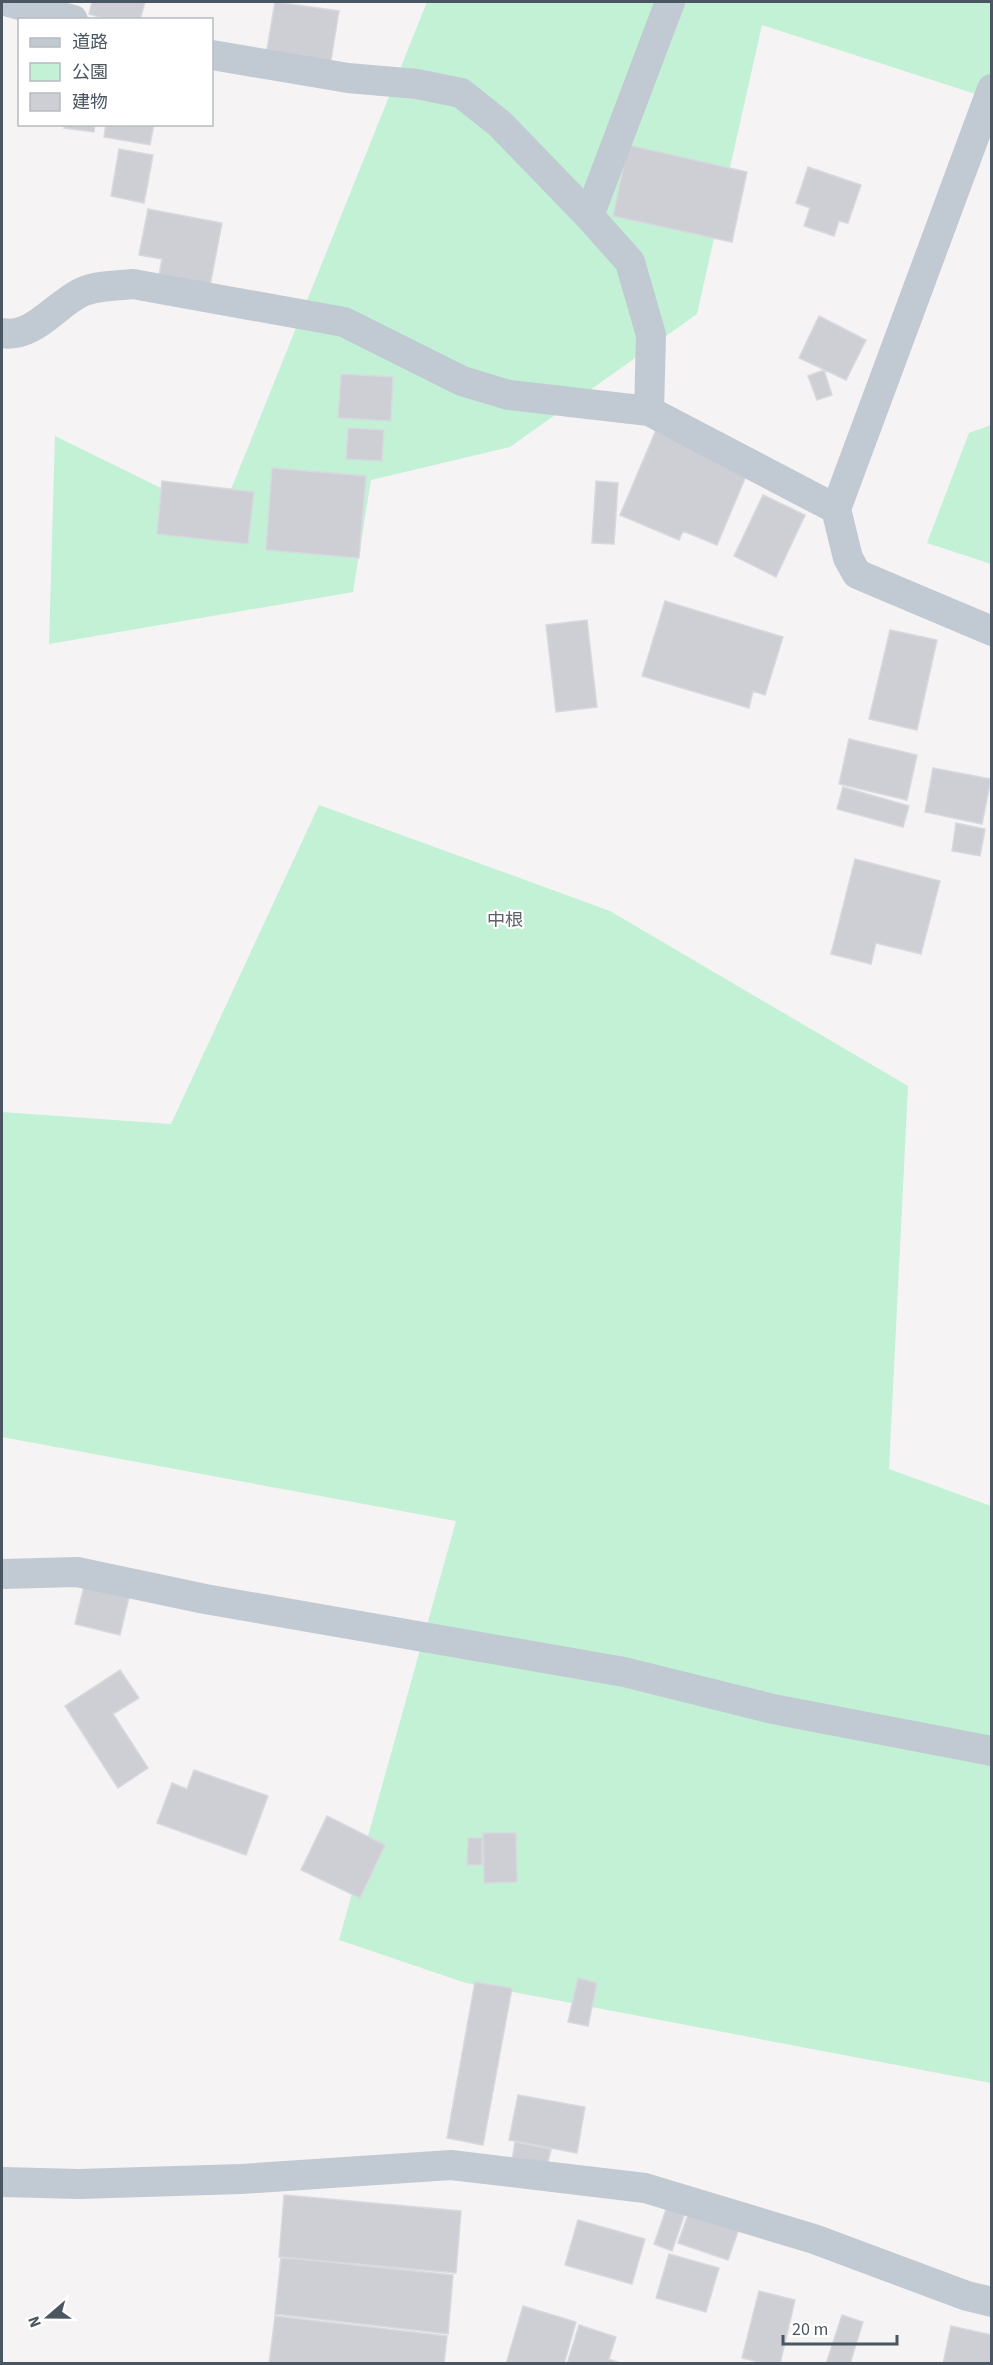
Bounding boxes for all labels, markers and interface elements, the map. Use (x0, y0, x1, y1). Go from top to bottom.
legend (18, 18, 213, 126)
text: 道路 (72, 30, 108, 55)
text: 公園 (72, 60, 108, 85)
text: 建物 (72, 90, 108, 115)
district label: 中根 (487, 908, 523, 933)
north arrow (18, 2287, 78, 2347)
scale bar (783, 2308, 897, 2346)
text: N (23, 2313, 47, 2331)
text: 20 m (792, 2317, 828, 2342)

